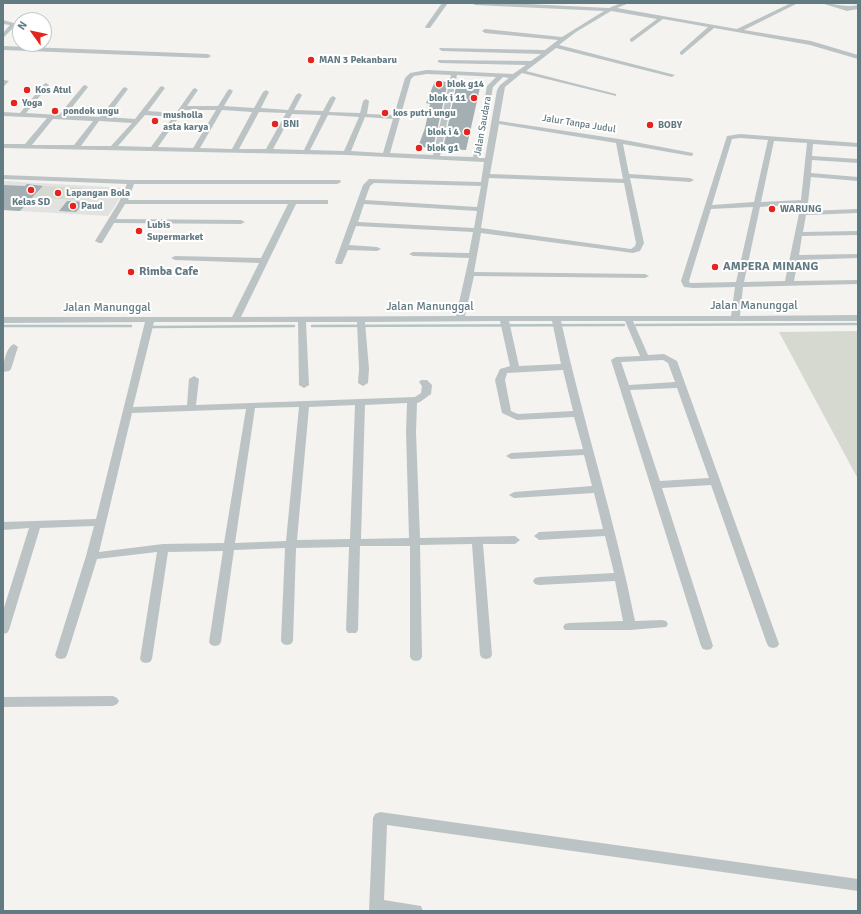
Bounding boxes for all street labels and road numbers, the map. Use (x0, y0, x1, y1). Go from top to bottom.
street label: Jalan Saudara (472, 95, 494, 157)
street label: Jalur Tanpa Judul (541, 112, 617, 136)
street label: Jalan Manunggal (710, 299, 798, 313)
street label: Jalan Manunggal (386, 300, 474, 314)
street label: Jalan Manunggal (63, 301, 151, 315)

